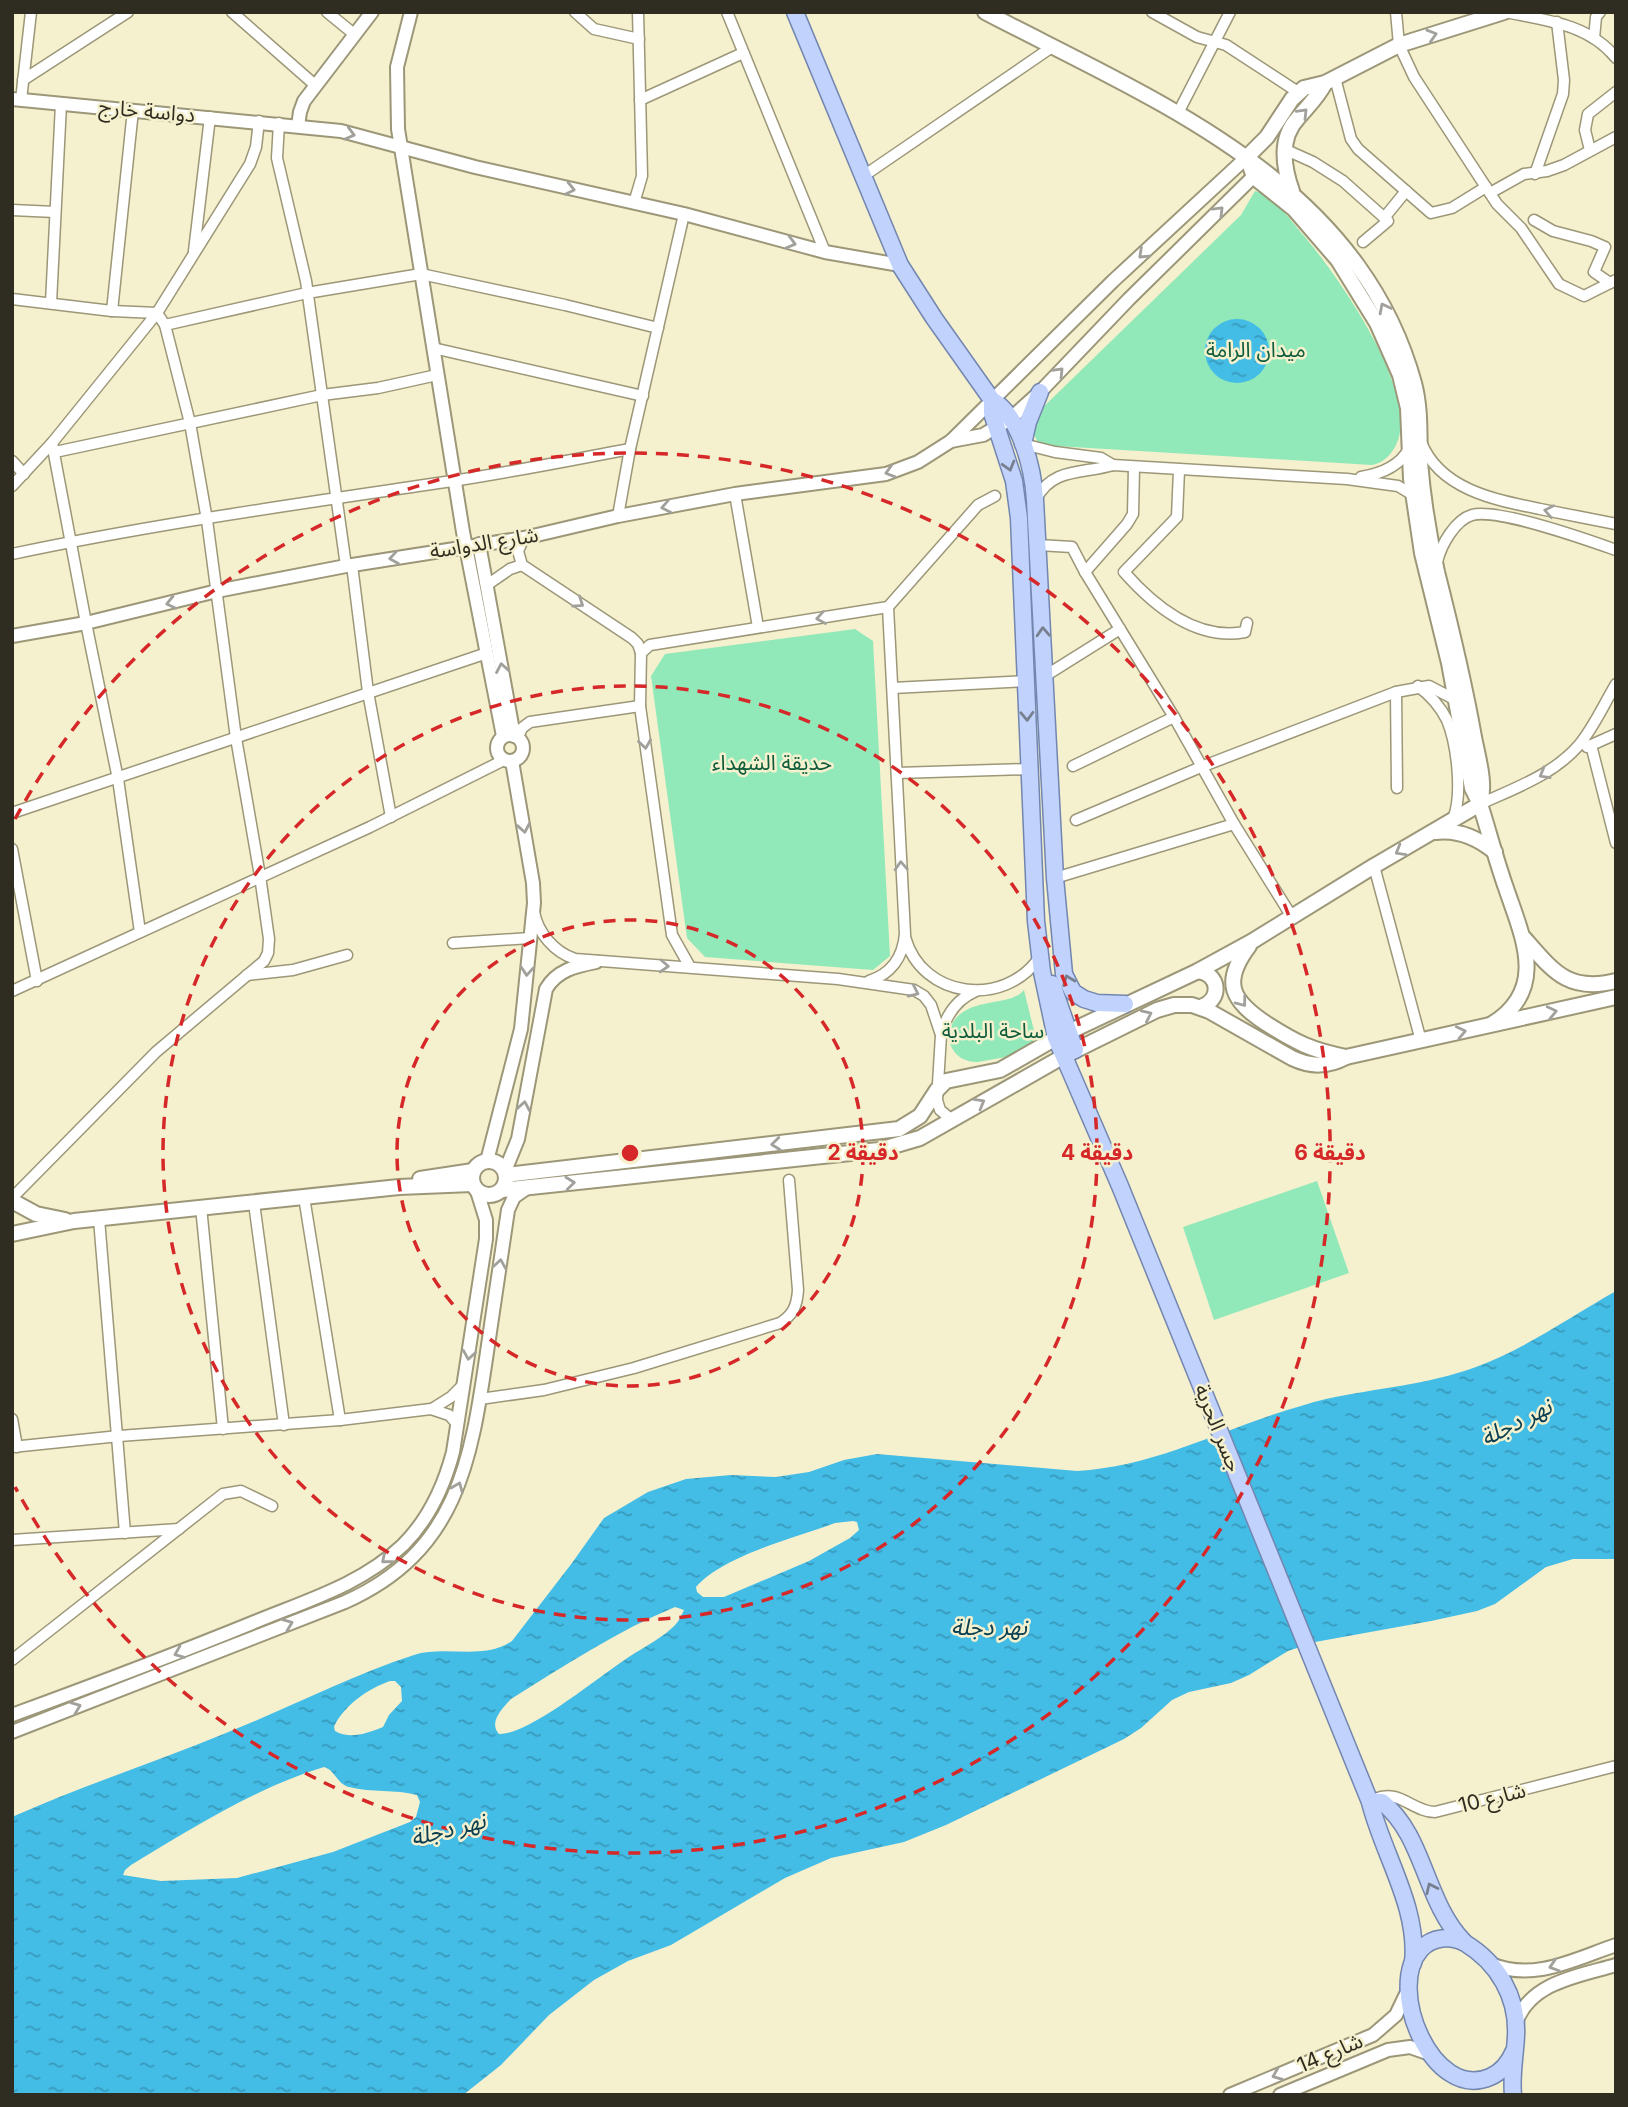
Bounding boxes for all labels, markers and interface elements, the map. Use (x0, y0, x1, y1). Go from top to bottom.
one-way arrow (1425, 29, 1437, 43)
street label: دواسة خارج (98, 94, 196, 130)
one-way arrow (1295, 108, 1308, 121)
one-way arrow (343, 126, 355, 140)
one-way arrow (564, 180, 576, 195)
one-way arrow (1211, 206, 1224, 219)
one-way arrow (785, 235, 797, 249)
one-way arrow (1138, 245, 1151, 258)
one-way arrow (1378, 303, 1392, 315)
park label: ميدان الرامة (1206, 337, 1306, 362)
one-way arrow (1051, 367, 1064, 380)
one-way arrow (1001, 459, 1016, 471)
one-way arrow (884, 463, 896, 478)
one-way arrow (660, 499, 672, 514)
one-way arrow (1543, 504, 1555, 519)
street label: شارع الدواسة (428, 522, 540, 566)
one-way arrow (388, 550, 400, 565)
one-way arrow (165, 594, 177, 609)
one-way arrow (571, 594, 584, 607)
one-way arrow (815, 610, 827, 625)
one-way arrow (1035, 626, 1050, 637)
one-way arrow (495, 662, 510, 674)
one-way arrow (1020, 711, 1035, 722)
one-way arrow (637, 738, 652, 750)
park label: حديقة الشهداء (712, 750, 832, 775)
one-way arrow (1538, 766, 1551, 779)
one-way arrow (516, 822, 531, 834)
one-way arrow (1395, 843, 1407, 856)
one-way arrow (894, 860, 909, 871)
one-way arrow (659, 958, 670, 973)
one-way arrow (520, 966, 535, 977)
one-way arrow (1063, 975, 1077, 987)
one-way arrow (907, 984, 919, 998)
one-way arrow (1234, 995, 1246, 1007)
one-way arrow (1546, 1005, 1558, 1020)
one-way arrow (1140, 1009, 1152, 1023)
park label: ساحة البلدية (942, 1018, 1044, 1043)
one-way arrow (1455, 1026, 1467, 1041)
one-way arrow (973, 1099, 986, 1112)
one-way arrow (515, 1100, 530, 1112)
one-way arrow (770, 1137, 782, 1152)
text: 2 دقيقة (827, 1140, 899, 1165)
text: 4 دقيقة (1061, 1140, 1133, 1165)
text: 6 دقيقة (1294, 1140, 1366, 1165)
centre of rings (618, 1141, 642, 1165)
one-way arrow (565, 1176, 576, 1191)
one-way arrow (492, 1258, 507, 1270)
one-way arrow (462, 1349, 477, 1361)
street label: جسر الحرية (1190, 1380, 1247, 1475)
water label: نهر دجلة (1476, 1391, 1558, 1452)
one-way arrow (450, 1482, 464, 1494)
one-way arrow (381, 1551, 393, 1564)
water label: نهر دجلة (951, 1613, 1029, 1641)
one-way arrow (281, 1619, 293, 1633)
one-way arrow (174, 1644, 186, 1658)
one-way arrow (69, 1701, 81, 1715)
street label: شارع 10 (1456, 1777, 1529, 1821)
water label: نهر دجلة (408, 1806, 490, 1852)
one-way arrow (1425, 1883, 1439, 1895)
one-way arrow (1548, 1958, 1561, 1972)
street label: شارع 14 (1293, 2028, 1368, 2080)
one-way arrow (1272, 2067, 1284, 2081)

